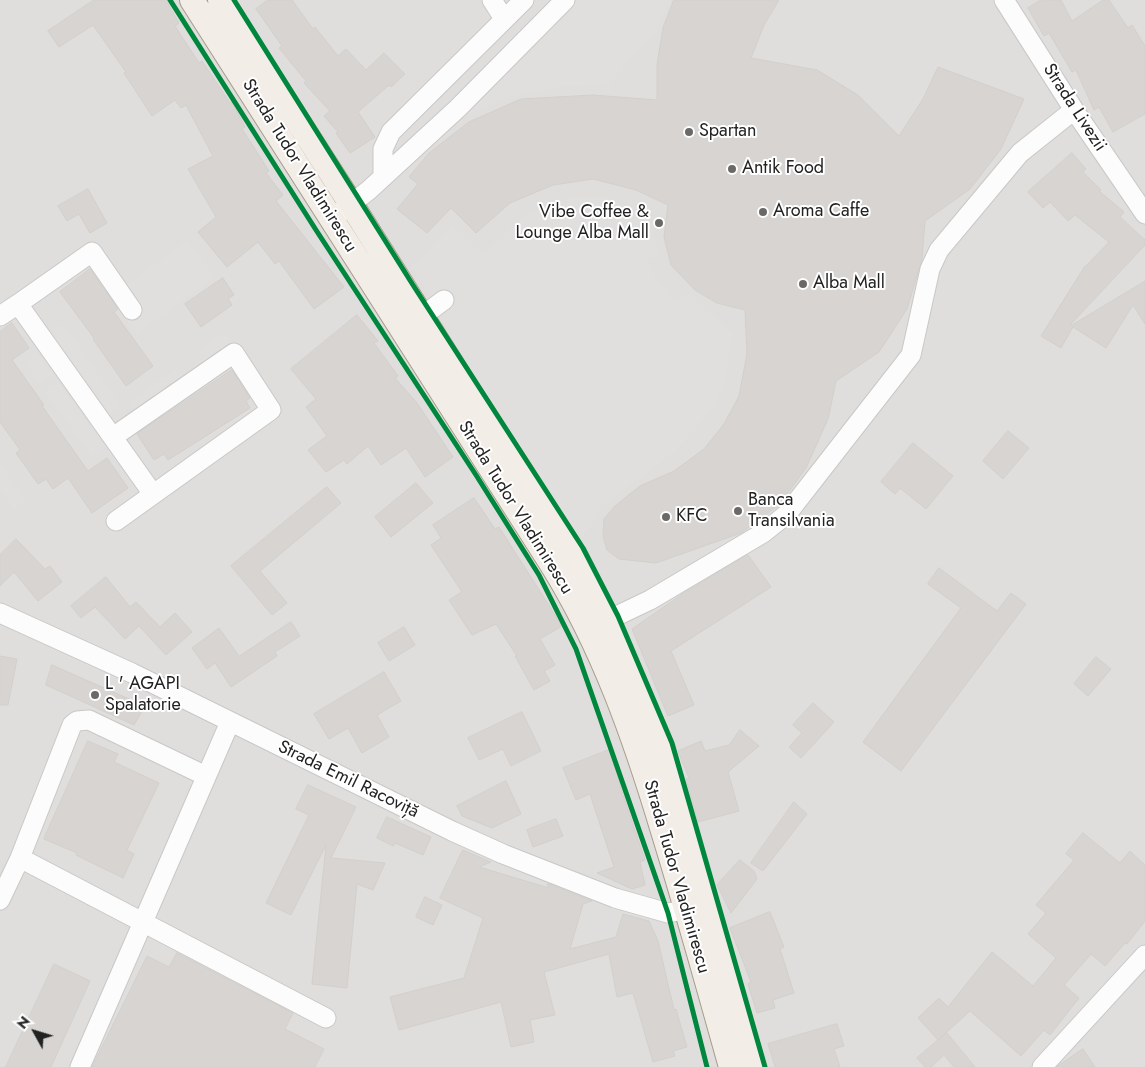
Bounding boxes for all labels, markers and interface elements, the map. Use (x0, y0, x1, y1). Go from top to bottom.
street label: Strada Livezii (1038, 60, 1110, 156)
street label: Strada Tudor Vladimirescu (237, 75, 361, 257)
place label: Spartan (699, 121, 756, 143)
marker: Spartan (683, 126, 695, 138)
place label: Antik Food (742, 158, 824, 180)
marker: Antik Food (726, 163, 738, 175)
place label: Aroma Caffe (773, 201, 869, 223)
place label: Vibe Coffee & Lounge Alba Mall (515, 202, 649, 244)
marker: Aroma Caffe (757, 206, 769, 218)
marker: Vibe Coffee & Lounge Alba Mall (653, 217, 665, 229)
place label: Alba Mall (813, 273, 885, 295)
marker: Alba Mall (797, 278, 809, 290)
street label: Strada Tudor Vladimirescu (453, 417, 577, 599)
place label: Banca Transilvania (748, 490, 835, 532)
marker: Banca Transilvania (732, 505, 744, 517)
place label: KFC (676, 506, 707, 528)
marker: KFC (660, 511, 672, 523)
place label: L ' AGAPI Spalatorie (105, 674, 181, 716)
marker: L ' AGAPI Spalatorie (89, 689, 101, 701)
street label: Strada Emil Racoviță (274, 737, 422, 823)
street label: Strada Tudor Vladimirescu (638, 778, 714, 976)
north arrow (10, 1007, 60, 1057)
text: N (12, 1012, 35, 1033)

